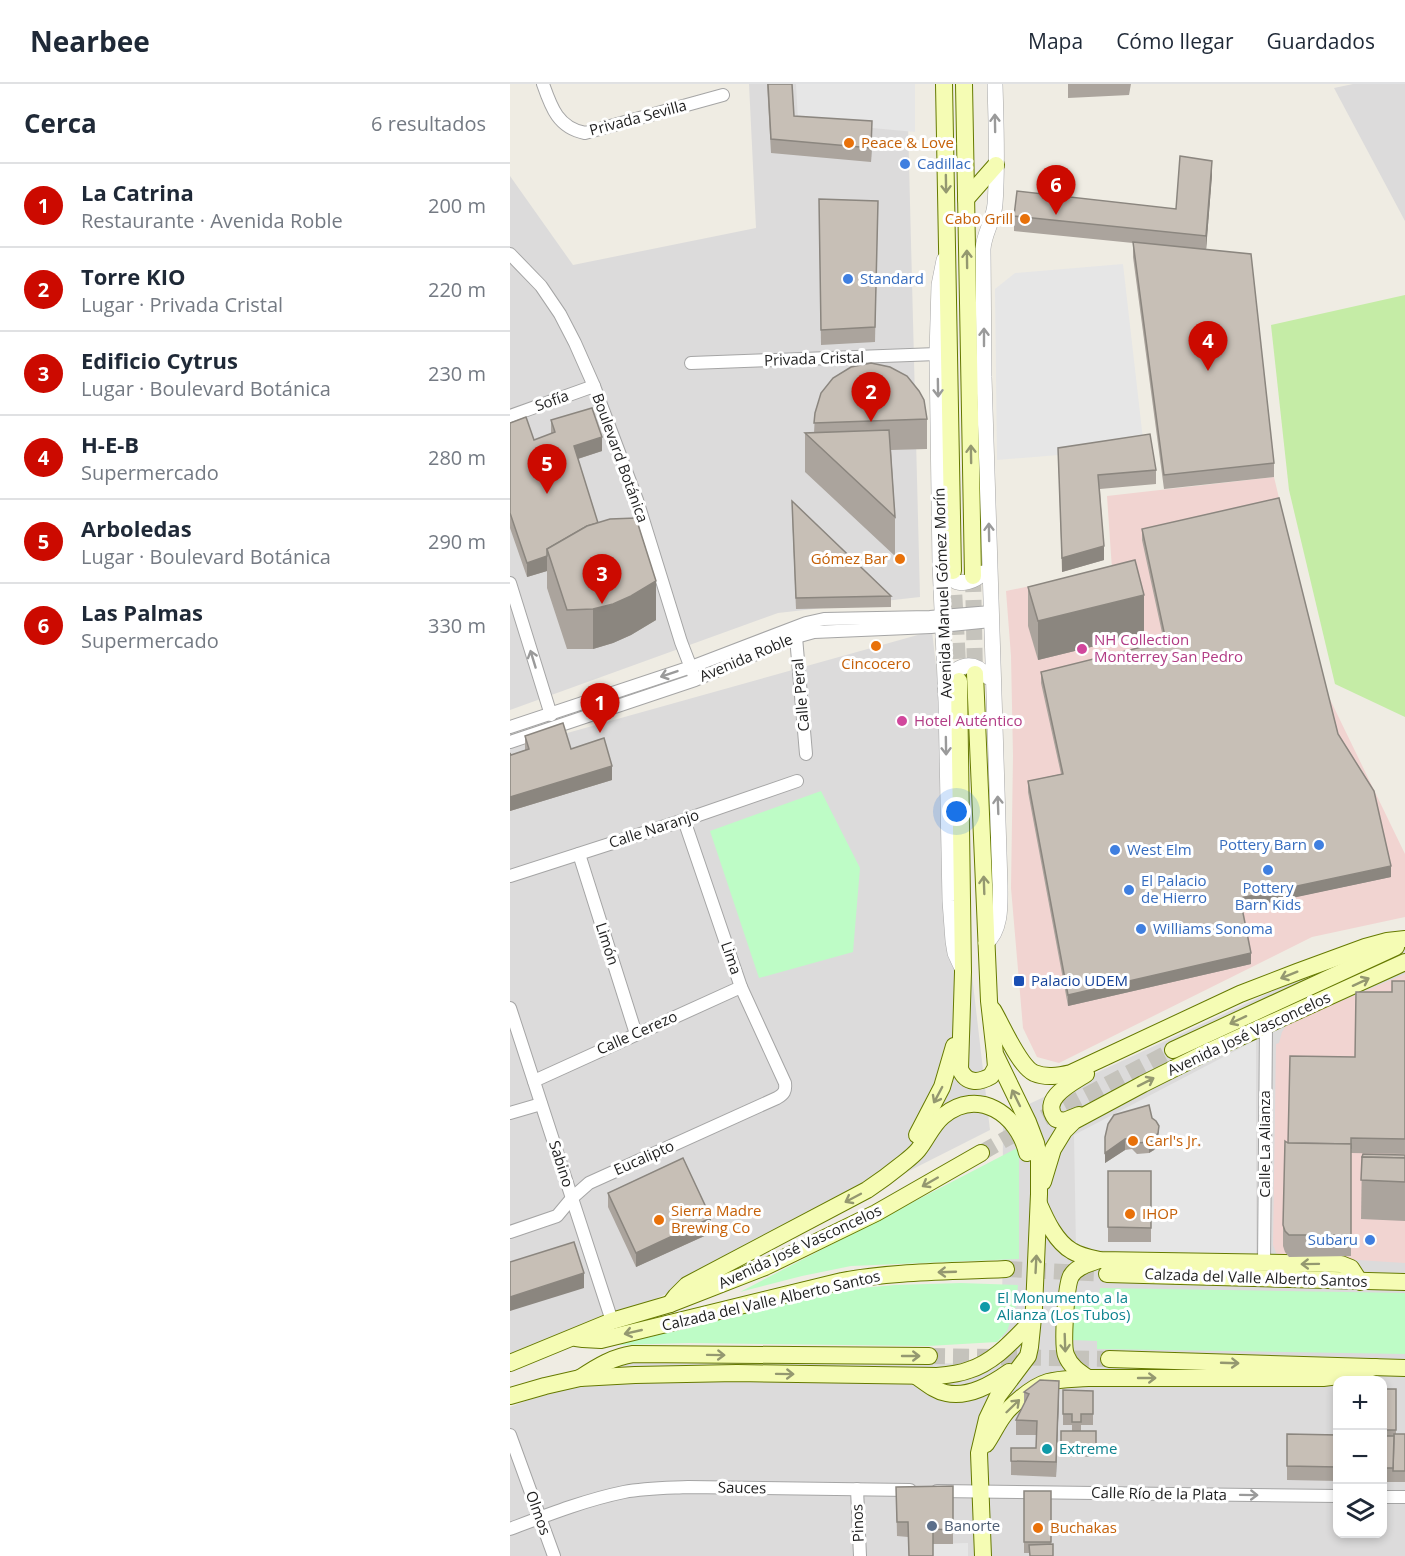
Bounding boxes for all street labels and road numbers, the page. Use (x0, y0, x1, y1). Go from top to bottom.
street label: Privada Sevilla (587, 94, 689, 140)
street label: Privada Cristal (764, 346, 864, 370)
street label: Sofía (532, 385, 571, 415)
street label: Boulevard Botánica (588, 390, 654, 525)
street label: Avenida Manuel Gómez Morín (928, 487, 956, 699)
street label: Avenida Roble (696, 628, 795, 686)
street label: Calle Peral (787, 658, 813, 733)
street label: Calle Naranjo (606, 804, 701, 852)
street label: Limón (592, 920, 624, 968)
street label: Lima (717, 938, 747, 977)
street label: Avenida José Vasconcelos (1164, 986, 1333, 1080)
street label: Calle Cerezo (593, 1005, 680, 1059)
street label: Calle La Alianza (1254, 1090, 1274, 1198)
street label: Eucalipto (610, 1135, 677, 1179)
street label: Sabino (545, 1138, 579, 1189)
street label: Avenida José Vasconcelos (715, 1199, 884, 1293)
street label: Calzada del Valle Alberto Santos (1144, 1263, 1368, 1291)
street label: Calzada del Valle Alberto Santos (660, 1265, 882, 1335)
street label: Sauces (718, 1477, 766, 1497)
street label: Calle Río de la Plata (1091, 1482, 1227, 1504)
street label: Olmos (522, 1488, 556, 1537)
street label: Pinos (846, 1504, 868, 1542)

